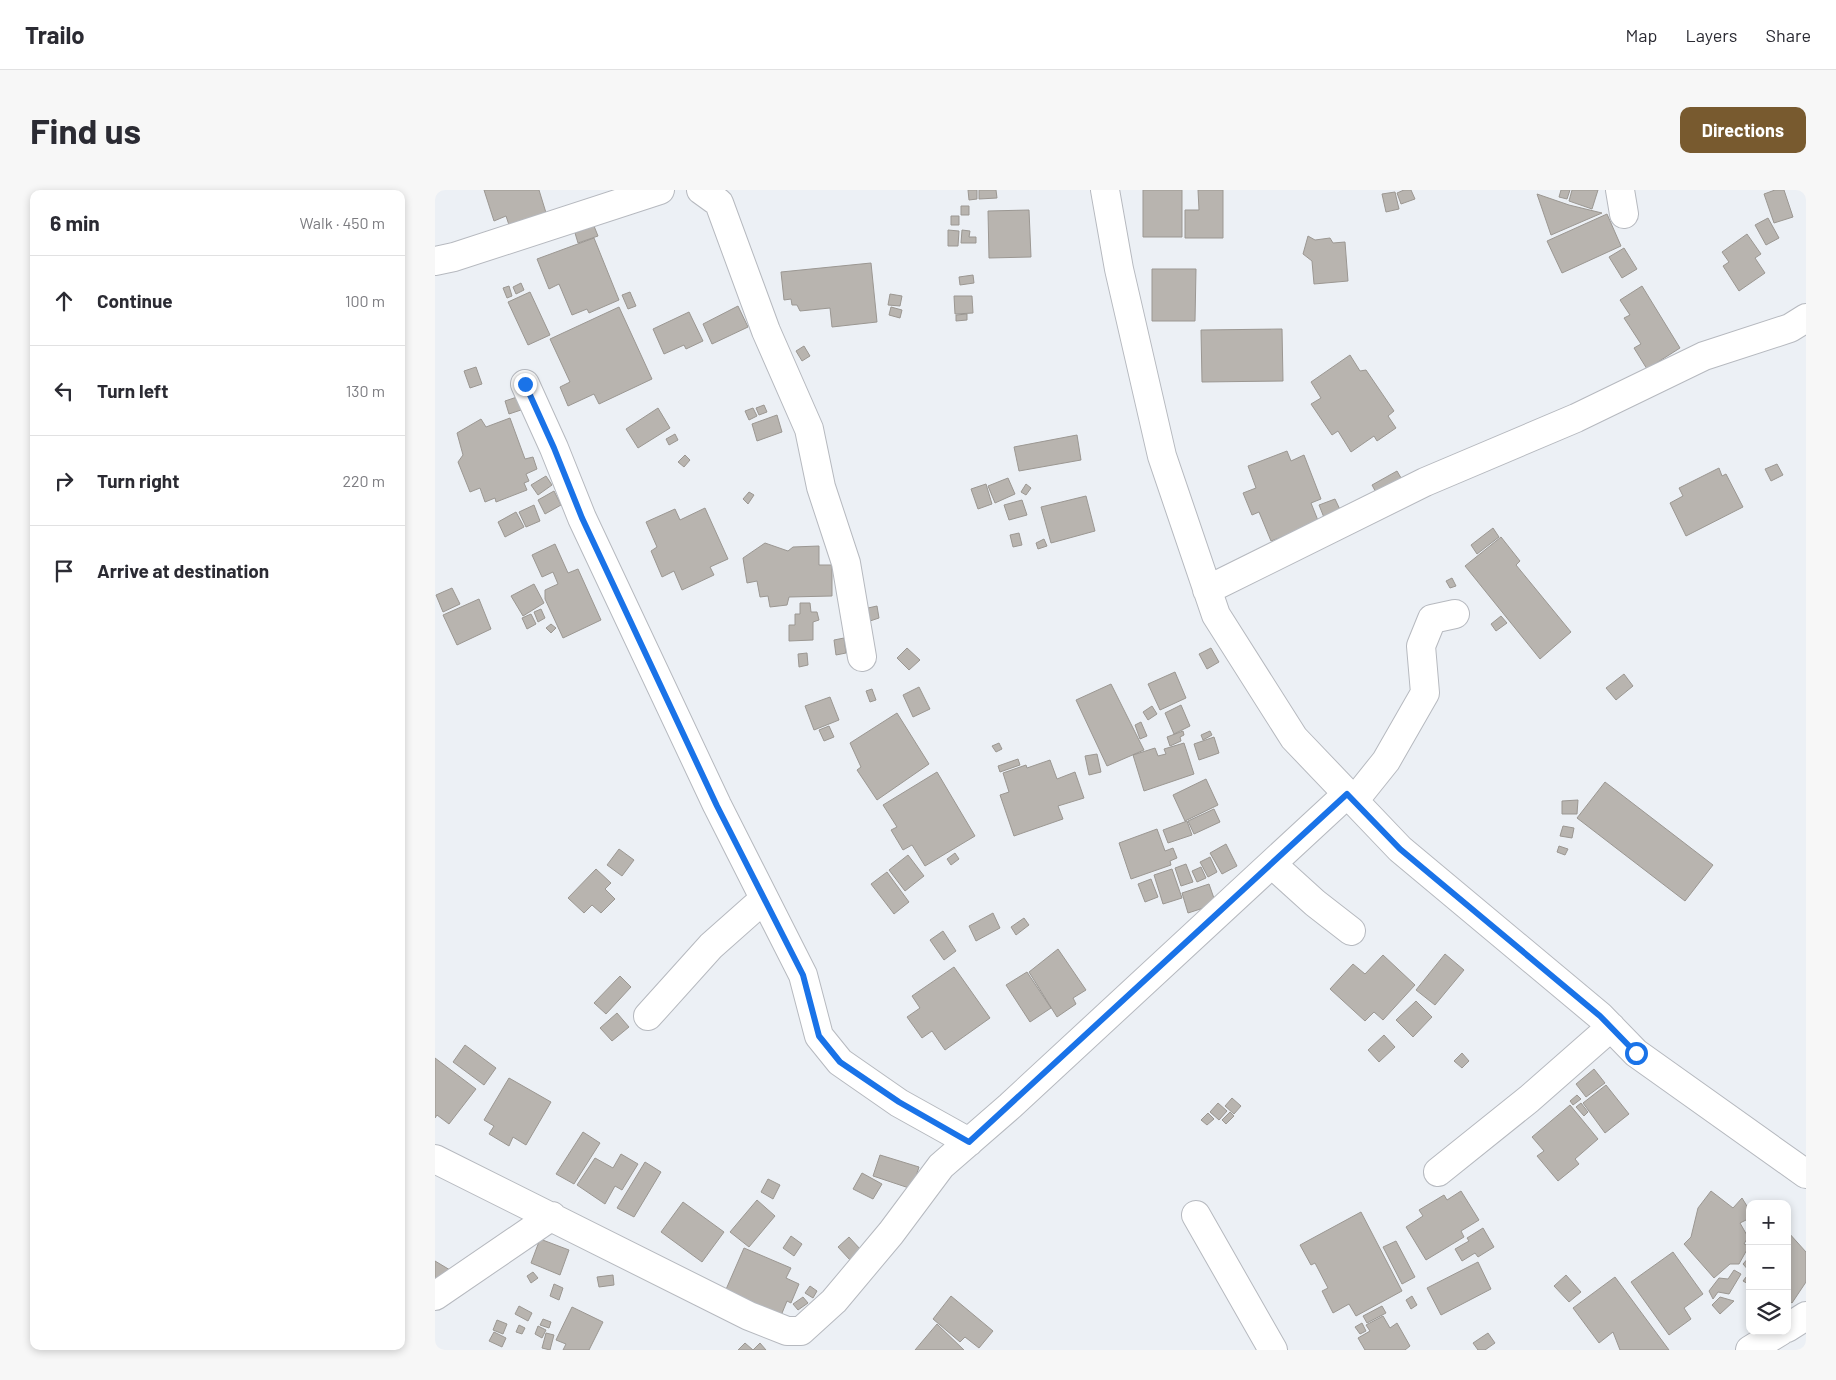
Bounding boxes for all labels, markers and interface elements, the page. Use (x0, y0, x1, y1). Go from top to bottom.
text: Trailo (25, 20, 85, 49)
text: Map (1625, 24, 1657, 46)
text: Layers (1685, 24, 1738, 46)
text: Share (1766, 24, 1811, 46)
button: Directions (1680, 107, 1806, 153)
text: Find us (30, 109, 141, 151)
text: 6 min (50, 210, 100, 235)
text: Walk · 450 m (300, 213, 385, 232)
icon: ahead (50, 287, 78, 315)
text: Continue (97, 289, 173, 312)
text: 100 m (345, 291, 385, 310)
route end (514, 373, 537, 396)
icon: left (50, 377, 78, 405)
text: Turn left (97, 379, 168, 402)
text: 130 m (346, 381, 385, 400)
icon: right (50, 467, 78, 495)
text: Turn right (97, 469, 179, 492)
text: 220 m (342, 471, 385, 490)
icon: arrive (50, 557, 78, 585)
text: Arrive at destination (97, 559, 269, 582)
route start (1625, 1042, 1648, 1065)
map controls (1746, 1200, 1791, 1335)
button: + (1746, 1200, 1791, 1245)
button: − (1746, 1245, 1791, 1290)
button: layers (1746, 1290, 1791, 1335)

